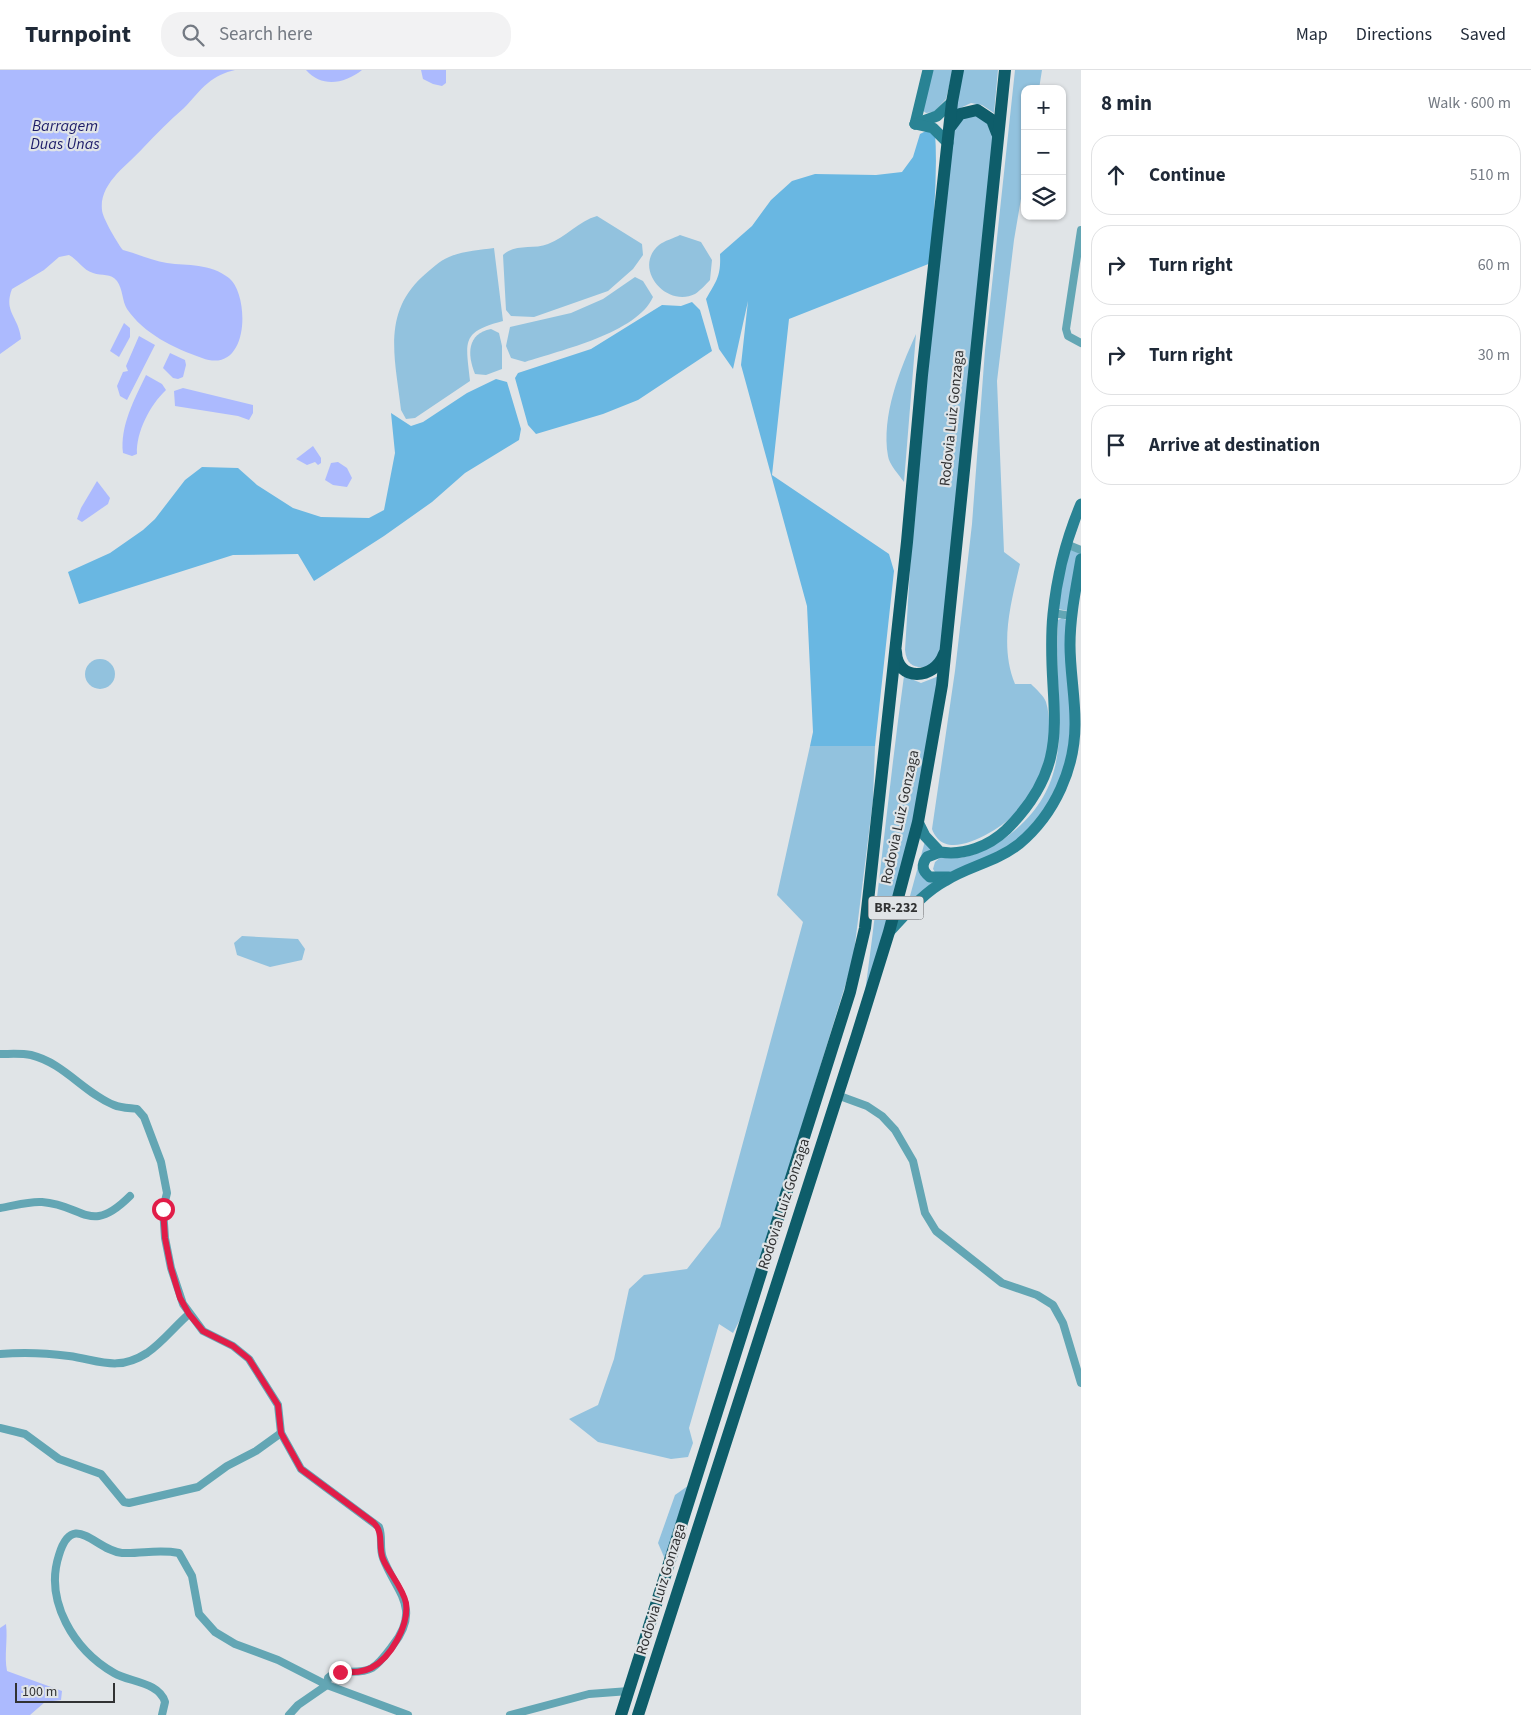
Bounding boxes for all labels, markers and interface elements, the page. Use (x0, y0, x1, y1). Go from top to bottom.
search box (161, 12, 511, 57)
text: Turnpoint (25, 17, 131, 52)
icon: search (179, 21, 207, 49)
text: Search here (219, 21, 313, 48)
text: Map (1296, 22, 1328, 47)
text: Directions (1356, 22, 1432, 47)
text: Saved (1460, 22, 1506, 47)
map controls (1021, 85, 1066, 220)
button: + (1021, 85, 1066, 130)
text: 8 min (1101, 88, 1152, 118)
text: Walk · 600 m (1428, 92, 1511, 114)
water label: Barragem Duas Unas (30, 115, 100, 155)
button: − (1021, 130, 1066, 175)
icon: ahead (1102, 161, 1130, 189)
text: Continue (1149, 162, 1226, 189)
text: 510 m (1470, 164, 1510, 186)
button: layers (1021, 175, 1066, 220)
icon: right (1102, 251, 1130, 279)
text: Turn right (1149, 252, 1233, 279)
text: 60 m (1478, 254, 1510, 276)
icon: right (1102, 341, 1130, 369)
text: Turn right (1149, 342, 1233, 369)
text: 30 m (1478, 344, 1510, 366)
street label: Rodovia Luiz Gonzaga (934, 349, 970, 487)
icon: arrive (1102, 431, 1130, 459)
text: Arrive at destination (1149, 432, 1320, 459)
street label: Rodovia Luiz Gonzaga (876, 748, 924, 886)
road number: BR-232 (868, 896, 924, 920)
street label: Rodovia Luiz Gonzaga (753, 1136, 815, 1272)
route start (152, 1198, 175, 1221)
street label: Rodovia Luiz Gonzaga (631, 1521, 691, 1657)
route end (329, 1661, 352, 1684)
scale bar (15, 1680, 115, 1703)
text: 100 m (22, 1682, 57, 1702)

